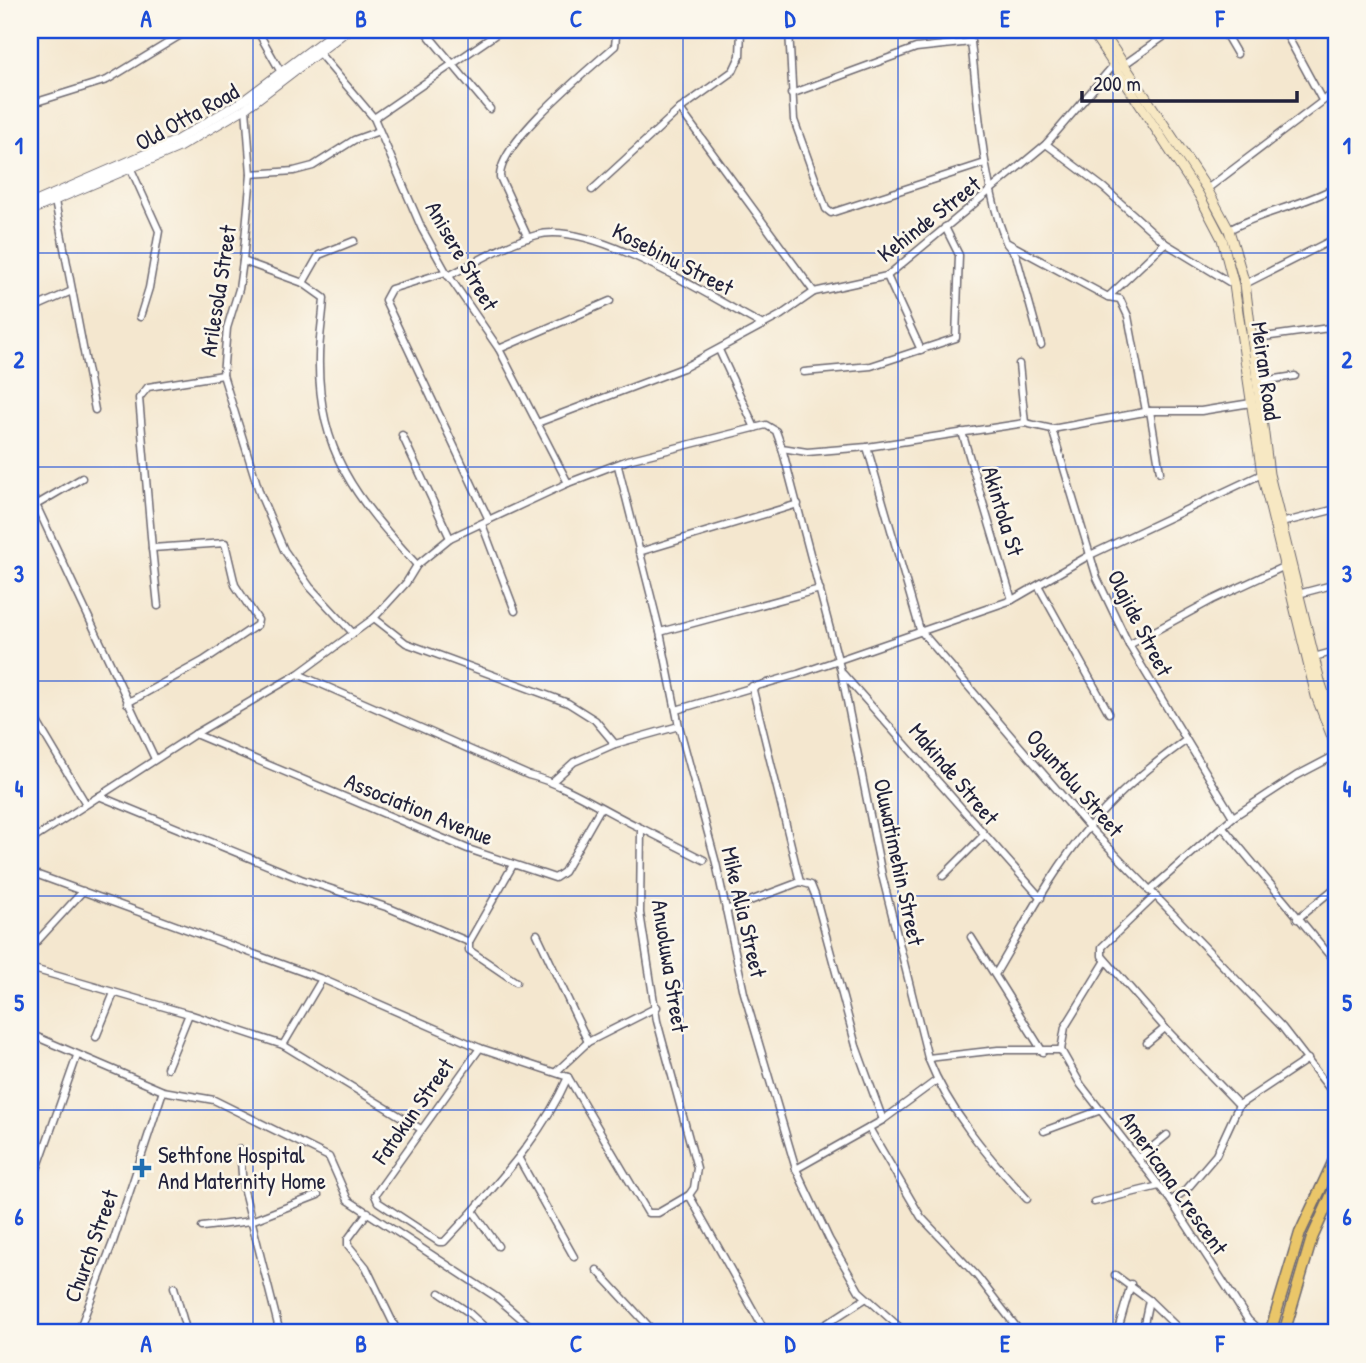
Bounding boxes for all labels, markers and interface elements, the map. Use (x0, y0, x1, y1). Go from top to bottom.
text: A (140, 3, 152, 34)
text: B (355, 3, 367, 34)
text: C (570, 3, 582, 34)
text: D (785, 3, 797, 34)
text: E (1000, 3, 1011, 34)
text: F (1215, 3, 1226, 34)
scale bar (1082, 60, 1298, 104)
text: 200 m (1093, 69, 1141, 98)
street label: Old Otta Road (129, 75, 244, 158)
text: 1 (15, 130, 23, 161)
text: 1 (1343, 130, 1351, 161)
street label: Kehinde Street (871, 168, 988, 269)
street label: Anisere Street (419, 195, 507, 317)
street label: Kosebinu Street (607, 215, 740, 303)
street label: Arilesola Street (192, 222, 243, 359)
street label: Meiran Road (1244, 320, 1289, 422)
text: 2 (14, 344, 25, 375)
text: 2 (1342, 344, 1353, 375)
street label: Akintola St (975, 462, 1032, 561)
text: 3 (14, 558, 24, 589)
text: 3 (1342, 558, 1352, 589)
street label: Olajide Street (1100, 564, 1181, 682)
street label: Makinde Street (902, 716, 1007, 832)
street label: Oguntolu Street (1020, 722, 1132, 844)
street label: Association Avenue (340, 765, 498, 852)
text: 4 (15, 773, 24, 804)
text: 4 (1343, 773, 1352, 804)
street label: Oluwatimehin Street (867, 776, 933, 949)
street label: Mike Alia Street (714, 844, 775, 981)
street label: Anuoluwa Street (645, 897, 696, 1036)
text: 5 (14, 987, 24, 1018)
text: 5 (1342, 987, 1352, 1018)
street label: Fatokun Street (364, 1051, 461, 1171)
street label: Americana Crescent (1113, 1105, 1236, 1262)
place label: Sethfone Hospital And Maternity Home (158, 1139, 326, 1196)
marker: Sethfone Hospital And Maternity Home (132, 1158, 152, 1178)
street label: Church Street (56, 1184, 126, 1306)
text: 6 (14, 1201, 24, 1232)
text: 6 (1342, 1201, 1352, 1232)
text: A (140, 1328, 152, 1359)
text: B (355, 1328, 367, 1359)
text: C (570, 1328, 582, 1359)
text: D (785, 1328, 797, 1359)
text: E (1000, 1328, 1011, 1359)
text: F (1215, 1328, 1226, 1359)

